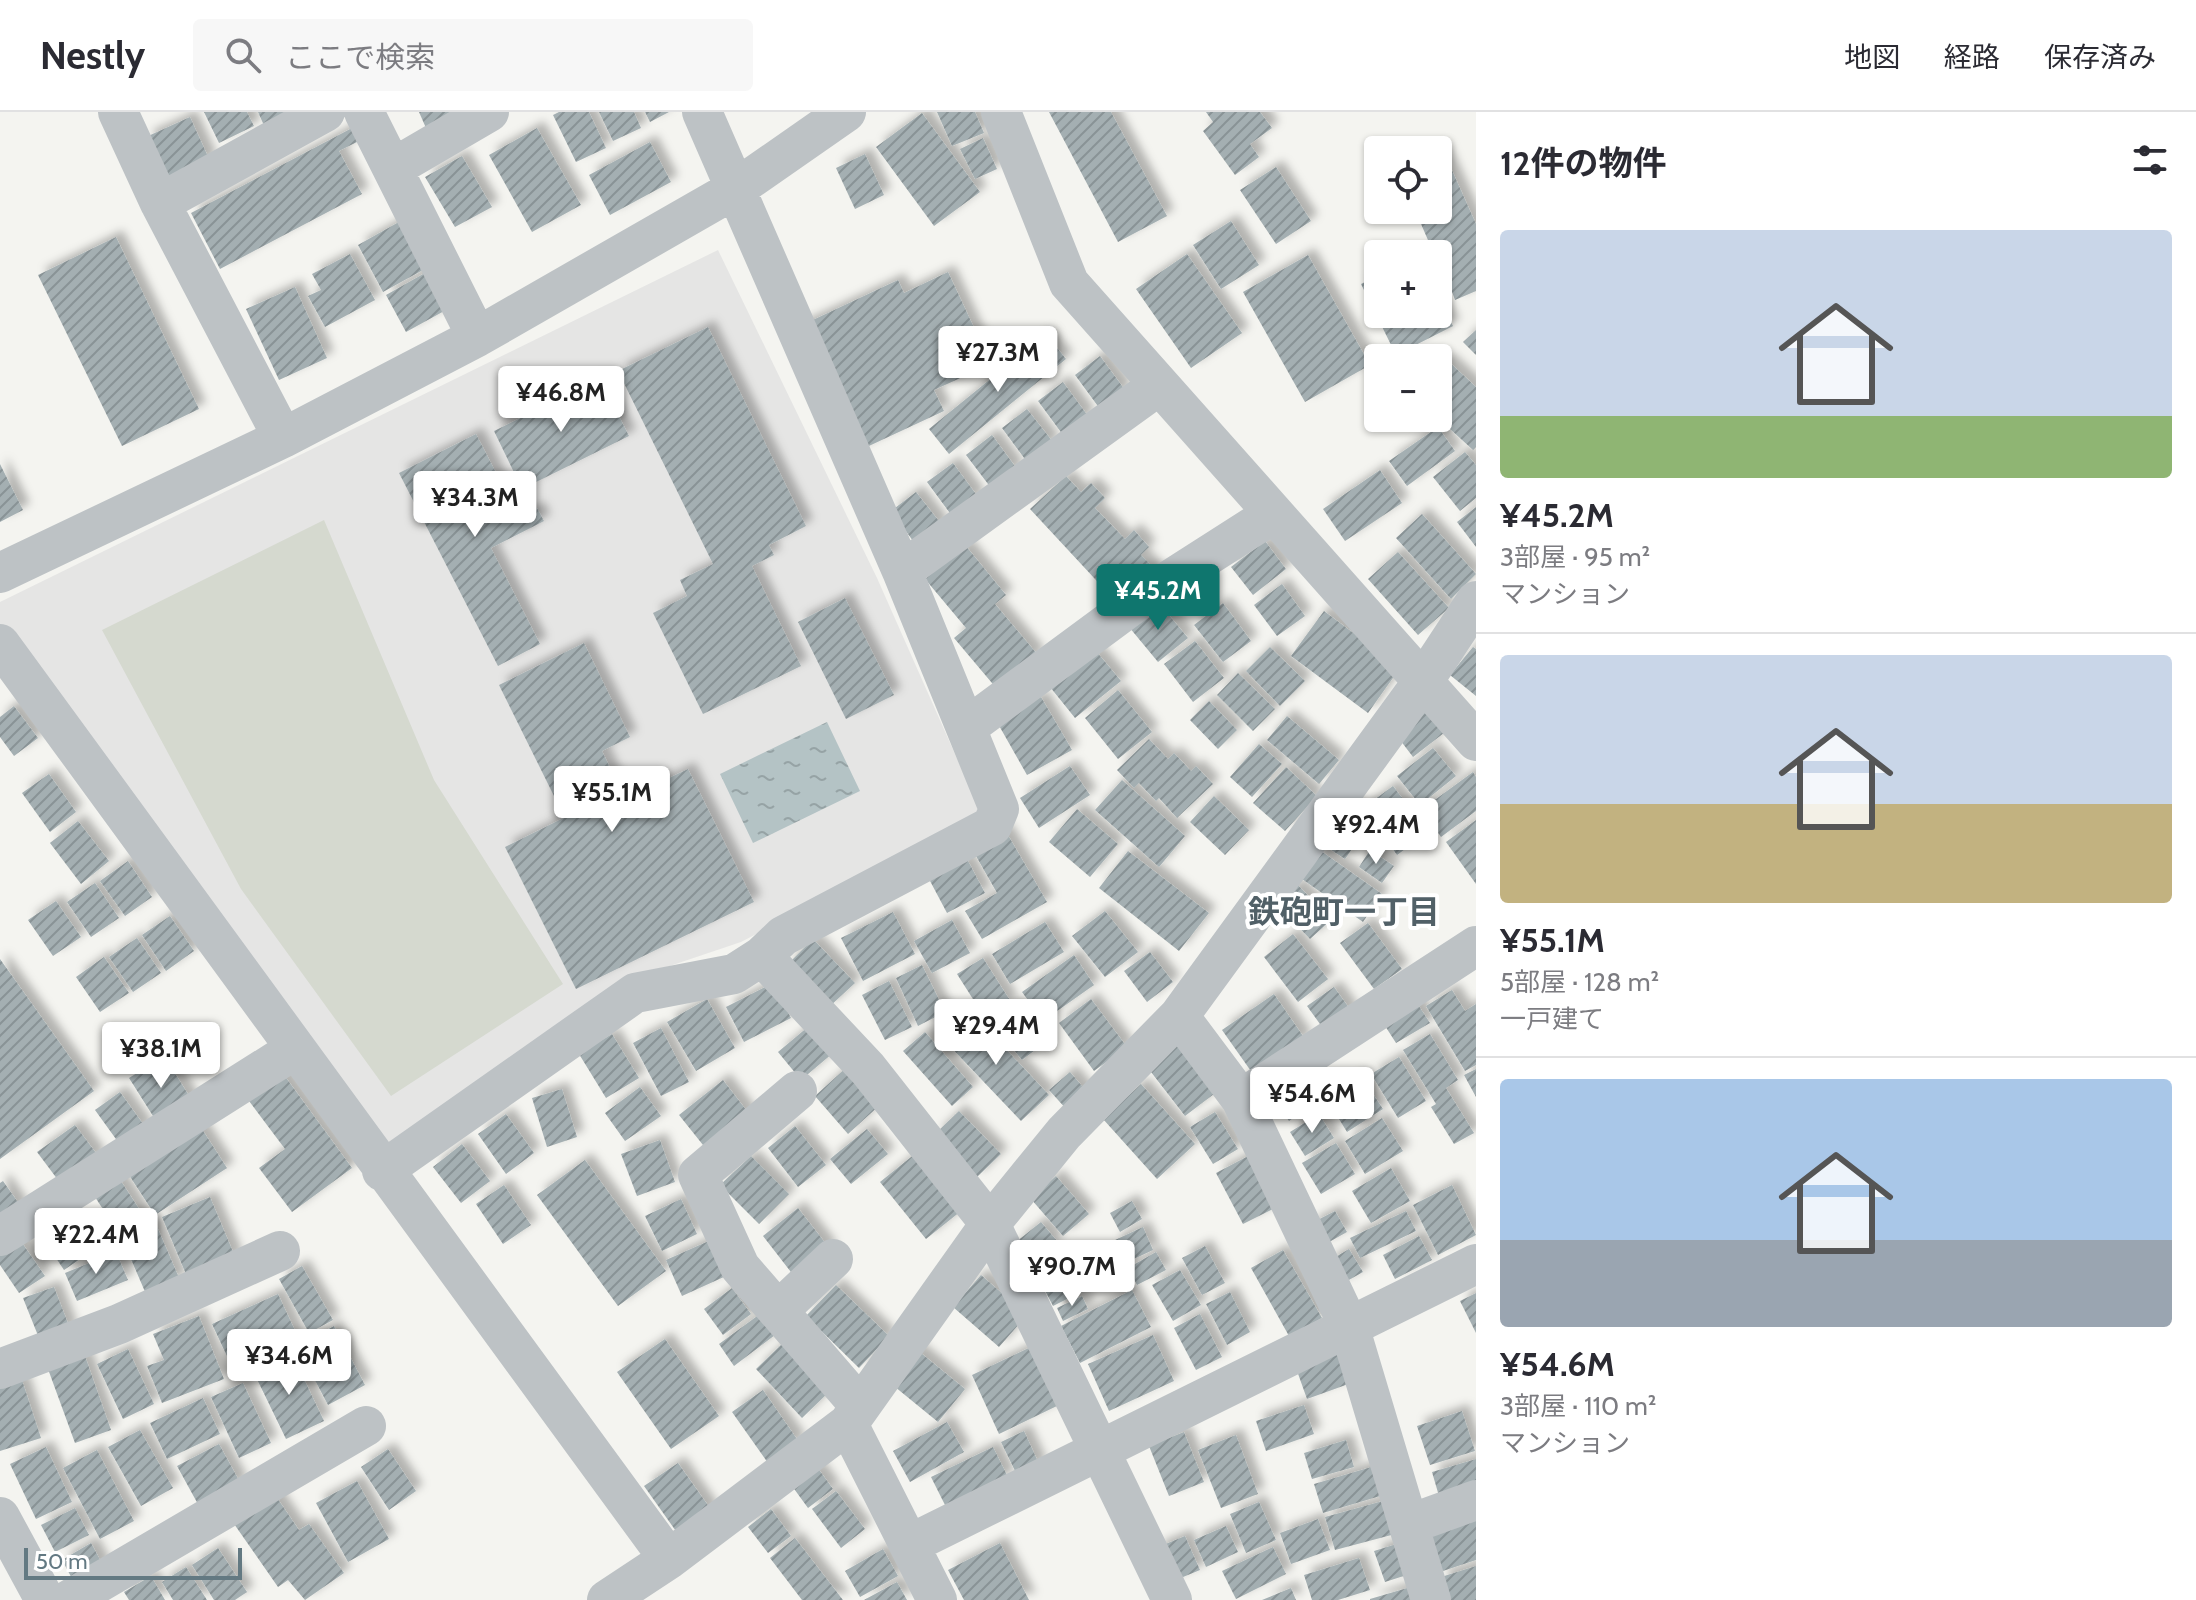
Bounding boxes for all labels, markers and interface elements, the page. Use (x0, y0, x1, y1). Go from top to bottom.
search box (193, 19, 753, 91)
text: Nestly (40, 32, 145, 79)
icon: search (221, 33, 265, 77)
text: ここで検索 (285, 39, 435, 76)
text: 地図 (1844, 40, 1900, 74)
text: 経路 (1944, 40, 2000, 74)
text: 保存済み (2044, 40, 2156, 74)
map controls (1364, 136, 1452, 432)
button: locate (1364, 136, 1452, 224)
icon: filters (2128, 138, 2172, 182)
text: 12件の物件 (1500, 142, 1667, 184)
button: + (1364, 240, 1452, 328)
icon: home (1764, 282, 1908, 426)
pin: ¥27.3M (933, 326, 1063, 394)
text: ¥27.3M (956, 336, 1040, 368)
button: − (1364, 344, 1452, 432)
pin: ¥46.8M (496, 366, 626, 434)
text: ¥46.8M (516, 376, 606, 408)
pin: ¥34.3M (410, 471, 540, 539)
text: ¥34.3M (431, 481, 519, 513)
text: ¥45.2M (1500, 494, 1614, 536)
text: 3部屋 · 95 m² (1500, 541, 1650, 573)
pin: ¥45.2M (1093, 564, 1223, 632)
text: ¥45.2M (1115, 574, 1202, 606)
text: マンション (1500, 578, 1630, 610)
icon: home (1764, 707, 1908, 851)
pin: ¥55.1M (547, 766, 677, 834)
text: ¥55.1M (572, 776, 652, 808)
pin: ¥92.4M (1311, 798, 1441, 866)
text: ¥92.4M (1332, 808, 1420, 840)
district label: 鉄砲町一丁目 (1248, 892, 1440, 931)
text: ¥55.1M (1500, 919, 1605, 961)
text: 5部屋 · 128 m² (1500, 966, 1659, 998)
pin: ¥29.4M (931, 999, 1061, 1067)
text: 一戸建て (1500, 1003, 1604, 1035)
text: ¥29.4M (952, 1009, 1040, 1041)
pin: ¥38.1M (96, 1022, 226, 1090)
text: ¥38.1M (120, 1032, 202, 1064)
pin: ¥54.6M (1247, 1067, 1377, 1135)
text: ¥54.6M (1268, 1077, 1356, 1109)
icon: home (1764, 1131, 1908, 1275)
pin: ¥22.4M (31, 1208, 161, 1276)
text: ¥22.4M (53, 1218, 139, 1250)
pin: ¥90.7M (1007, 1240, 1137, 1308)
text: ¥90.7M (1028, 1250, 1116, 1282)
pin: ¥34.6M (224, 1329, 354, 1397)
text: ¥34.6M (245, 1339, 333, 1371)
text: ¥54.6M (1500, 1343, 1615, 1385)
text: 3部屋 · 110 m² (1500, 1390, 1656, 1422)
text: マンション (1500, 1427, 1630, 1459)
scale bar (24, 1544, 242, 1580)
text: 50 m (36, 1548, 88, 1575)

